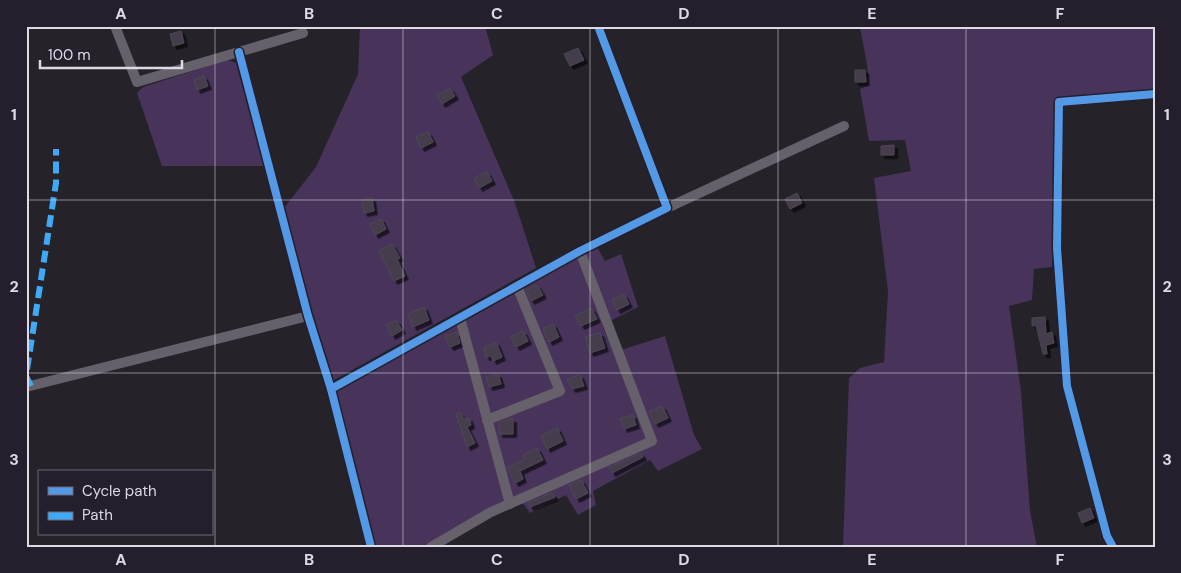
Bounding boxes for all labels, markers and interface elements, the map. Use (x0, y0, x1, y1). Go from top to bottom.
text: A (115, 3, 127, 24)
text: B (304, 3, 314, 24)
text: C (491, 3, 503, 24)
text: D (678, 3, 690, 24)
text: E (867, 3, 877, 24)
text: F (1056, 3, 1065, 24)
scale bar (40, 38, 182, 70)
text: 100 m (48, 45, 91, 65)
text: 1 (11, 104, 17, 125)
text: 1 (1164, 104, 1170, 125)
text: 2 (9, 276, 19, 297)
text: 2 (1162, 276, 1172, 297)
text: 3 (9, 449, 19, 470)
text: 3 (1162, 449, 1172, 470)
legend (38, 470, 212, 536)
text: Cycle path (82, 481, 157, 501)
text: Path (82, 505, 113, 525)
text: A (115, 549, 127, 570)
text: B (304, 549, 314, 570)
text: C (491, 549, 503, 570)
text: D (678, 549, 690, 570)
text: E (867, 549, 877, 570)
text: F (1056, 549, 1065, 570)

